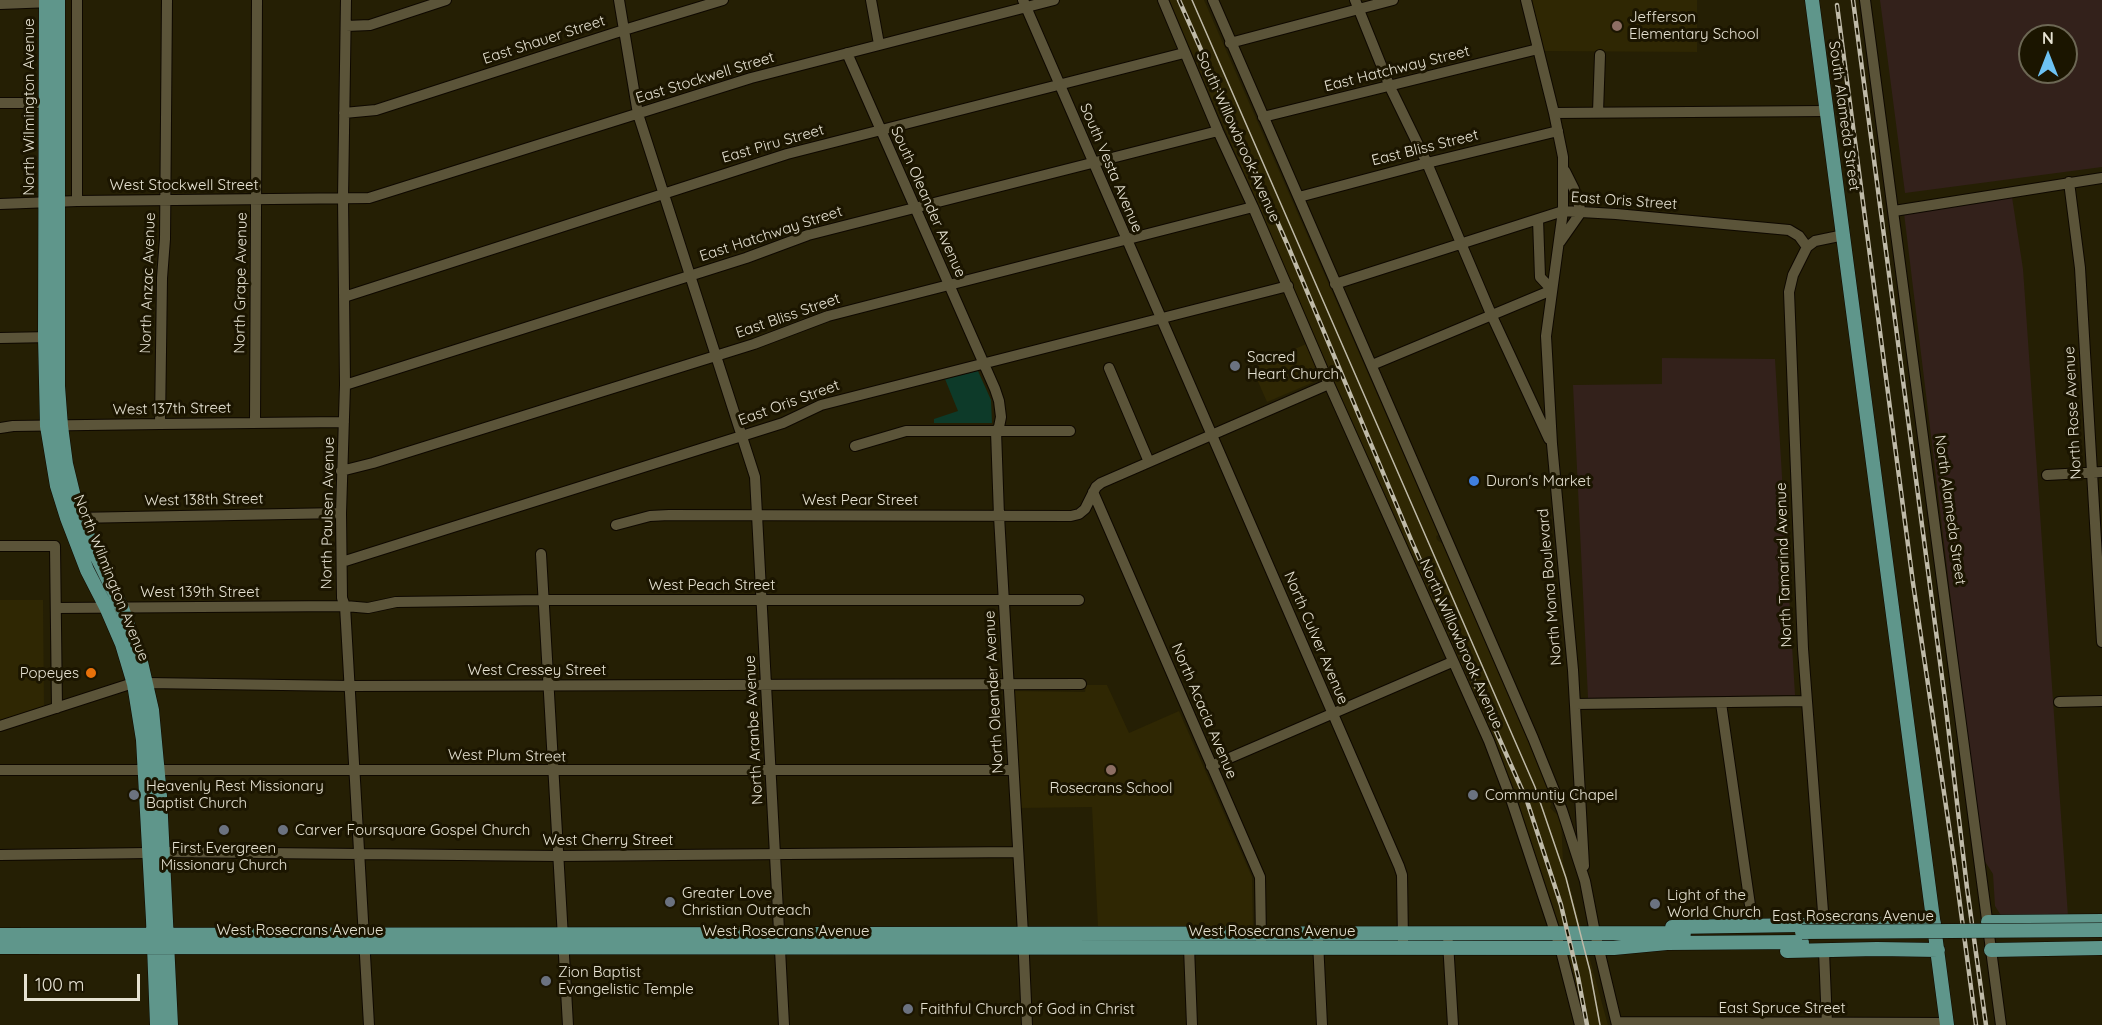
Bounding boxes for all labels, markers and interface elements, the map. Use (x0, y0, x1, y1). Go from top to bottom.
place label: Jefferson Elementary School (1629, 8, 1759, 43)
street label: East Shauer Street (481, 12, 607, 68)
street label: North Wilmington Avenue (20, 18, 38, 196)
marker: Jefferson Elementary School (1610, 19, 1624, 33)
north arrow (2018, 24, 2078, 84)
text: N (2042, 28, 2054, 48)
street label: South Alameda Street (1825, 40, 1863, 192)
street label: East Hatchway Street (1323, 42, 1471, 96)
street label: East Stockwell Street (634, 48, 776, 108)
street label: South Willowbrook Avenue (1192, 49, 1284, 225)
street label: South Vesta Avenue (1076, 101, 1146, 235)
street label: East Piru Street (720, 121, 826, 167)
street label: South Oleander Avenue (887, 124, 969, 280)
street label: East Bliss Street (1370, 126, 1480, 170)
street label: West Stockwell Street (110, 176, 258, 194)
street label: East Oris Street (1570, 188, 1678, 214)
street label: East Hatchway Street (697, 202, 845, 266)
street label: North Anzac Avenue (137, 212, 159, 354)
street label: North Grape Avenue (231, 212, 251, 354)
street label: East Bliss Street (733, 290, 843, 342)
street label: North Rose Avenue (2061, 346, 2085, 480)
place label: Sacred Heart Church (1247, 348, 1339, 383)
marker: Sacred Heart Church (1228, 359, 1242, 373)
street label: East Oris Street (736, 376, 842, 430)
street label: West 137th Street (112, 399, 232, 419)
street label: North Alameda Street (1931, 434, 1969, 586)
street label: North Paulsen Avenue (318, 436, 338, 590)
place label: Duron's Market (1486, 472, 1591, 490)
marker: Duron's Market (1467, 474, 1481, 488)
street label: North Tamarind Avenue (1772, 482, 1796, 648)
street label: West 138th Street (144, 490, 264, 510)
street label: West Pear Street (802, 491, 918, 509)
street label: North Wilmington Avenue (69, 492, 153, 664)
street label: North Mona Boulevard (1534, 508, 1566, 666)
street label: North Willowbrook Avenue (1415, 556, 1507, 732)
street label: North Culver Avenue (1280, 569, 1352, 707)
street label: West Peach Street (649, 576, 775, 594)
street label: West 139th Street (140, 583, 260, 601)
street label: North Oleander Avenue (981, 610, 1007, 774)
street label: North Acacia Avenue (1167, 641, 1241, 781)
street label: North Aranbe Avenue (741, 655, 767, 805)
street label: West Cressey Street (468, 661, 606, 679)
place label: Popeyes (20, 664, 79, 682)
marker: Popeyes (84, 666, 98, 680)
street label: West Plum Street (448, 746, 566, 766)
marker: Rosecrans School (1104, 763, 1118, 777)
place label: Heavenly Rest Missionary Baptist Church (146, 777, 324, 812)
place label: Rosecrans School (1049, 779, 1173, 797)
place label: Communtiy Chapel (1485, 786, 1618, 804)
marker: Heavenly Rest Missionary Baptist Church (127, 788, 141, 802)
marker: Communtiy Chapel (1466, 788, 1480, 802)
place label: Carver Foursquare Gospel Church (295, 821, 530, 839)
marker: First Evergreen Missionary Church (217, 823, 231, 837)
marker: Carver Foursquare Gospel Church (276, 823, 290, 837)
street label: West Cherry Street (543, 831, 673, 849)
place label: First Evergreen Missionary Church (161, 839, 287, 874)
place label: Greater Love Christian Outreach (682, 884, 811, 919)
place label: Light of the World Church (1667, 886, 1761, 921)
marker: Greater Love Christian Outreach (663, 895, 677, 909)
marker: Light of the World Church (1648, 897, 1662, 911)
street label: East Rosecrans Avenue (1772, 907, 1934, 925)
street label: West Rosecrans Avenue (216, 921, 384, 939)
street label: West Rosecrans Avenue (702, 922, 870, 940)
street label: West Rosecrans Avenue (1188, 922, 1356, 940)
scale bar (27, 962, 142, 1000)
place label: Zion Baptist Evangelistic Temple (558, 963, 694, 998)
text: 100 m (35, 973, 84, 996)
marker: Zion Baptist Evangelistic Temple (539, 974, 553, 988)
street label: East Spruce Street (1719, 999, 1845, 1017)
place label: Faithful Church of God in Christ (920, 1000, 1135, 1018)
marker: Faithful Church of God in Christ (901, 1002, 915, 1016)

